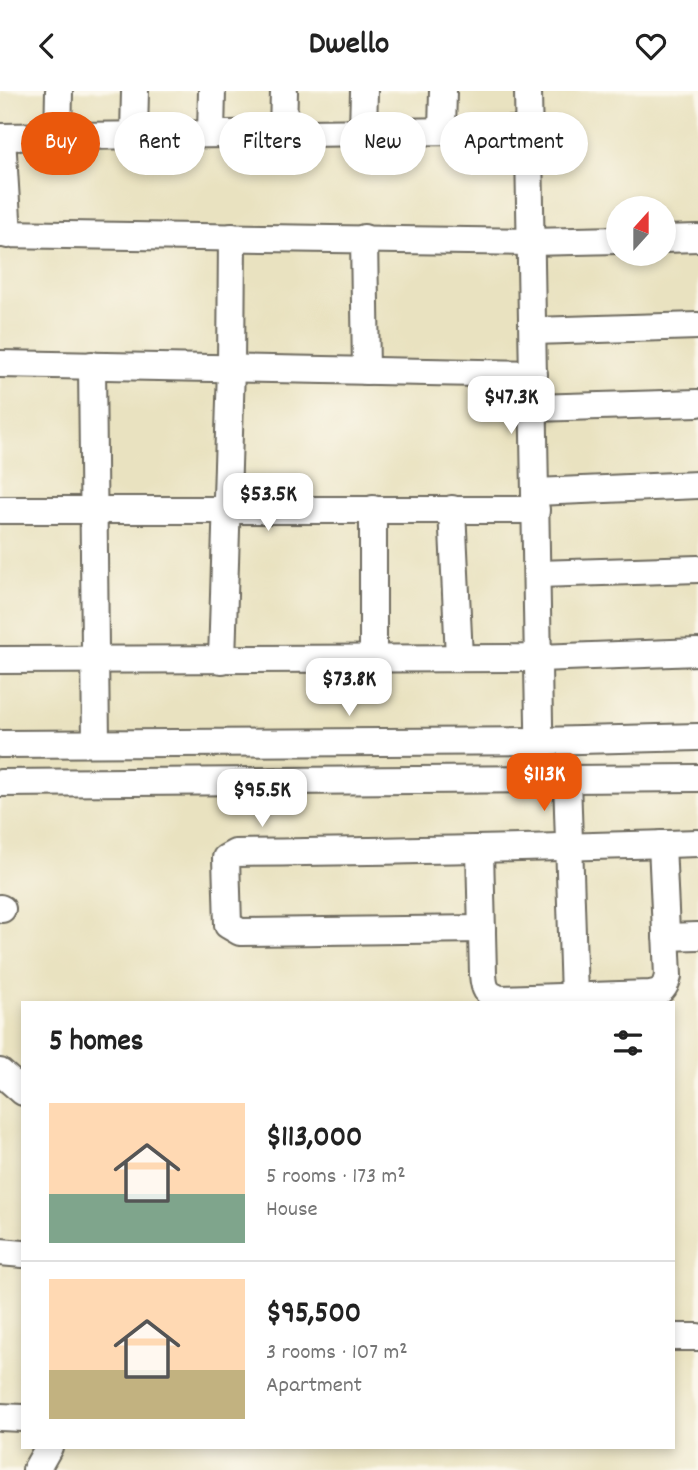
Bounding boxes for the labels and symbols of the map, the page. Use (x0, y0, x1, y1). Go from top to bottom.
north arrow (606, 196, 676, 266)
pin: $47.3K (454, 377, 568, 436)
pin: $53.5K (211, 473, 325, 533)
pin: $73.8K (292, 659, 406, 718)
pin: $113K (495, 753, 593, 813)
pin: $95.5K (205, 769, 319, 829)

